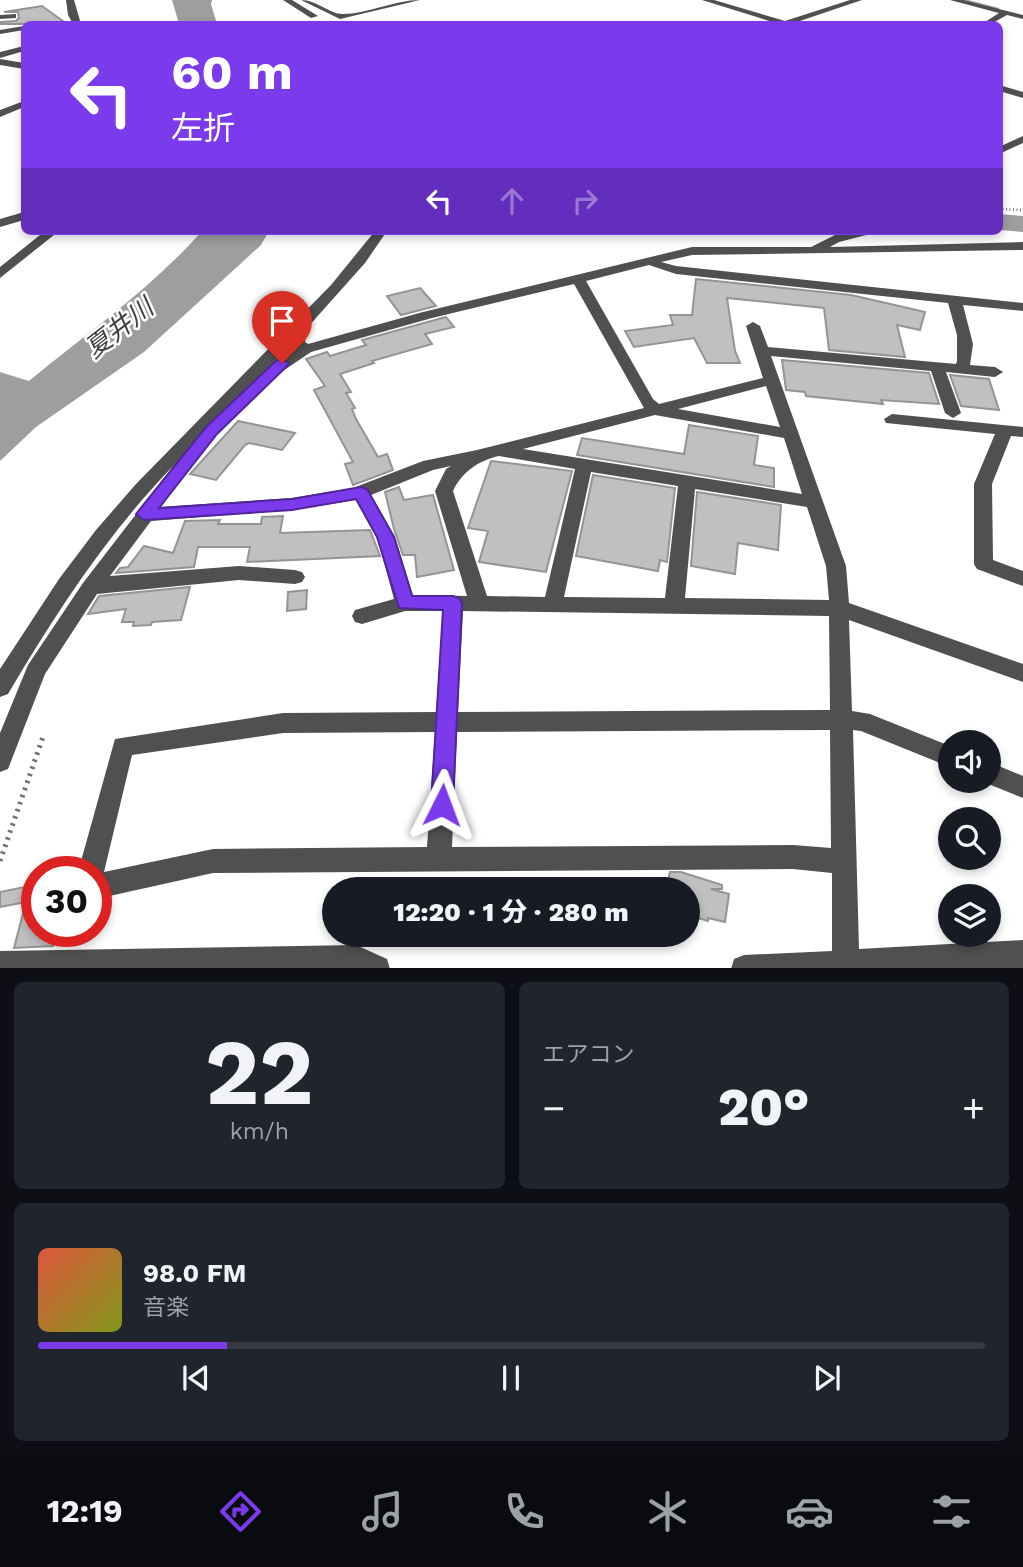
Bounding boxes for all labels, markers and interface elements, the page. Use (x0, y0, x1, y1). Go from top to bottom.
text: 60 m (171, 43, 293, 101)
icon: left (56, 49, 147, 140)
text: 左折 (171, 109, 235, 147)
icon: left (420, 182, 458, 220)
icon: ahead (493, 182, 531, 220)
icon: right (566, 182, 604, 220)
water label: 夏井川 (79, 290, 161, 364)
pin (252, 291, 312, 363)
icon: arrive (263, 302, 301, 340)
map controls (938, 730, 1001, 947)
button: sound (938, 730, 1001, 793)
position arrow (405, 768, 479, 842)
button: search (938, 807, 1001, 870)
speed limit sign: 30 (21, 856, 112, 947)
button: layers (938, 884, 1001, 947)
text: 12:20 · 1 分 · 280 m (393, 897, 629, 927)
text: 22 (205, 1019, 313, 1126)
text: エアコン (543, 1041, 635, 1068)
text: 20° (718, 1077, 810, 1138)
text: − (543, 1086, 565, 1130)
text: + (962, 1086, 985, 1130)
text: km/h (230, 1118, 289, 1145)
text: 98.0 FM (143, 1258, 246, 1288)
text: 音楽 (143, 1294, 189, 1321)
icon: previous (177, 1359, 215, 1397)
icon: pause (492, 1359, 530, 1397)
icon: next (808, 1359, 846, 1397)
icon: directions (216, 1487, 265, 1536)
icon: music (358, 1487, 407, 1536)
icon: phone (500, 1487, 549, 1536)
icon: climate (643, 1487, 692, 1536)
icon: car (785, 1487, 834, 1536)
icon: filters (927, 1487, 976, 1536)
text: 12:19 (47, 1492, 123, 1530)

